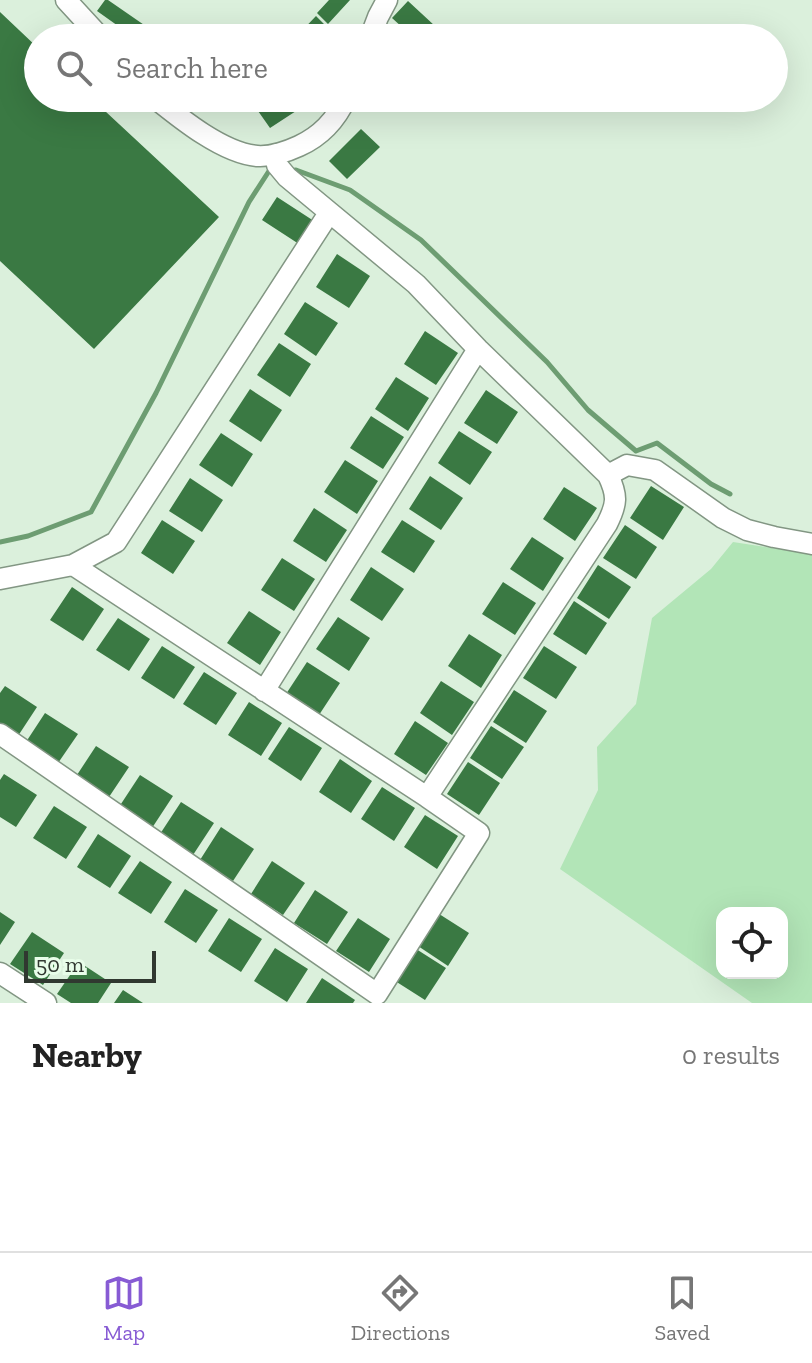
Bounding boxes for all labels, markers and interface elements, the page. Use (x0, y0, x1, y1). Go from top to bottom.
search box (24, 24, 788, 112)
icon: search (52, 46, 96, 90)
text: Search here (116, 50, 268, 86)
map controls (716, 907, 788, 979)
button: locate (716, 907, 788, 979)
scale bar (24, 947, 156, 983)
text: 50 m (36, 951, 84, 978)
text: Nearby (32, 1035, 142, 1076)
text: 0 results (682, 1039, 780, 1071)
tab: Map (102, 1271, 146, 1346)
tab: Directions (351, 1271, 450, 1346)
tab: Saved (655, 1271, 710, 1346)

